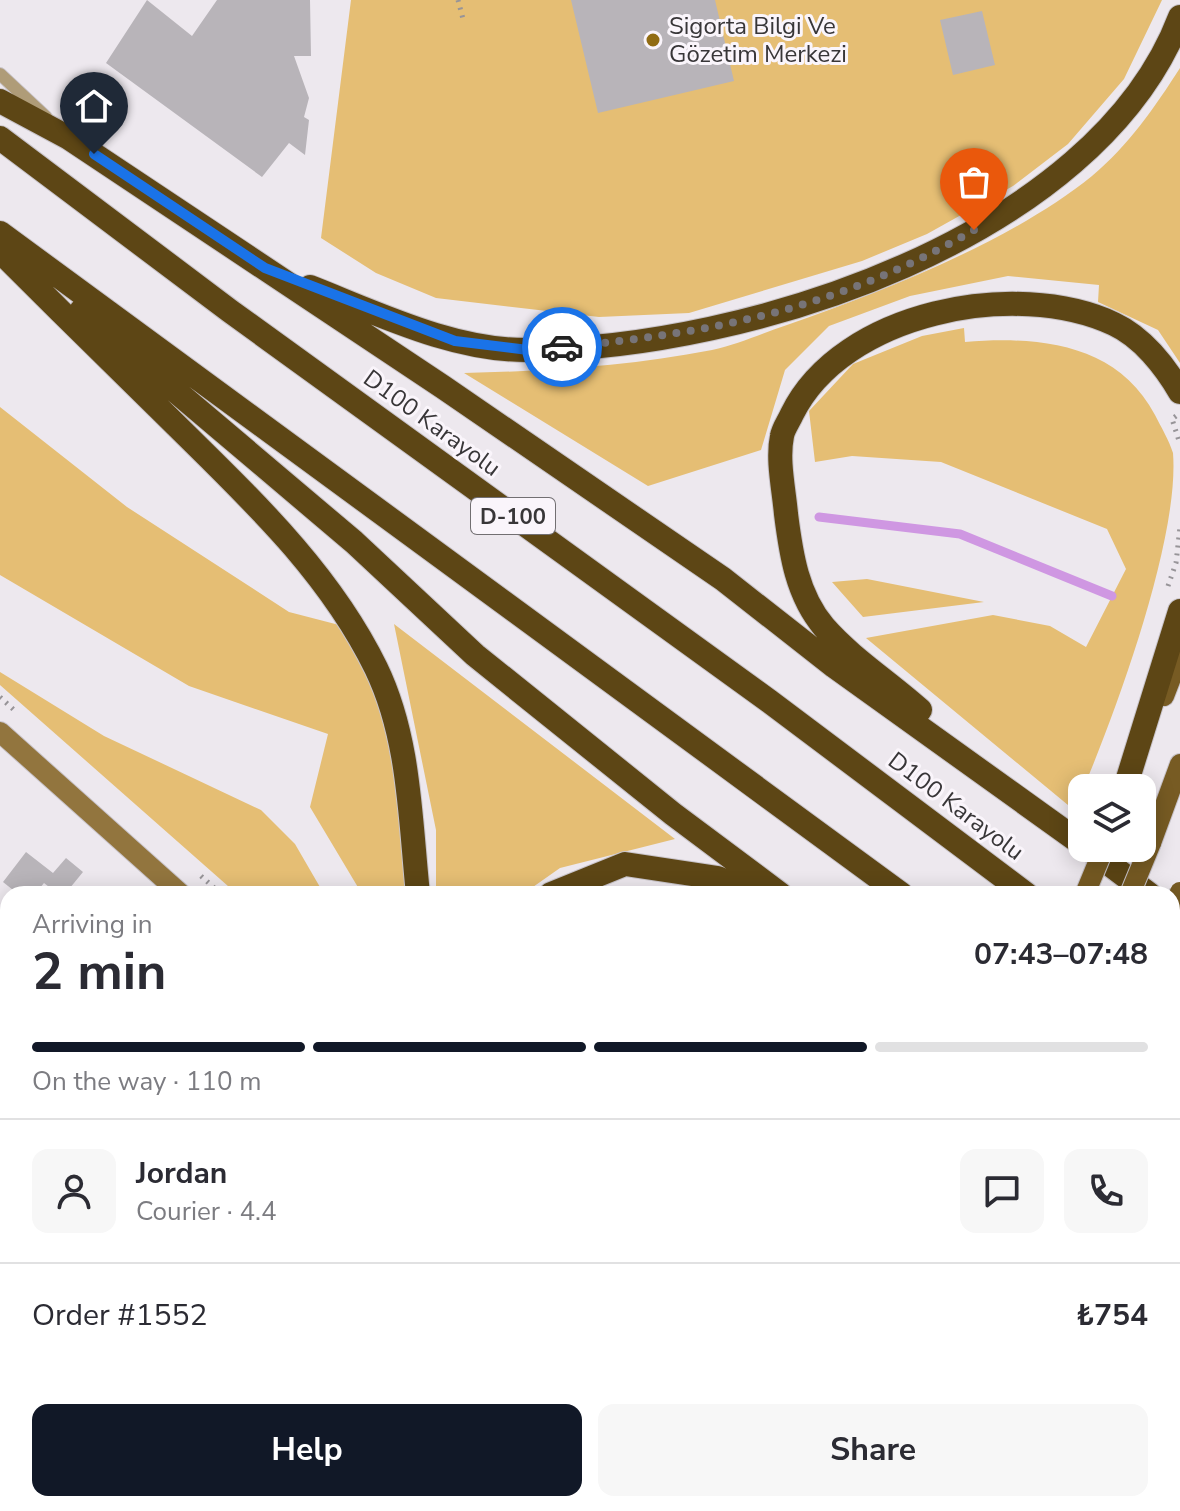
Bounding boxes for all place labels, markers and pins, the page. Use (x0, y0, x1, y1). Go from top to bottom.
place label: Sigorta Bilgi Ve Gözetim Merkezi (669, 10, 847, 70)
marker: Sigorta Bilgi Ve Gözetim Merkezi (644, 31, 662, 49)
pin (60, 72, 128, 154)
pin (940, 148, 1008, 230)

